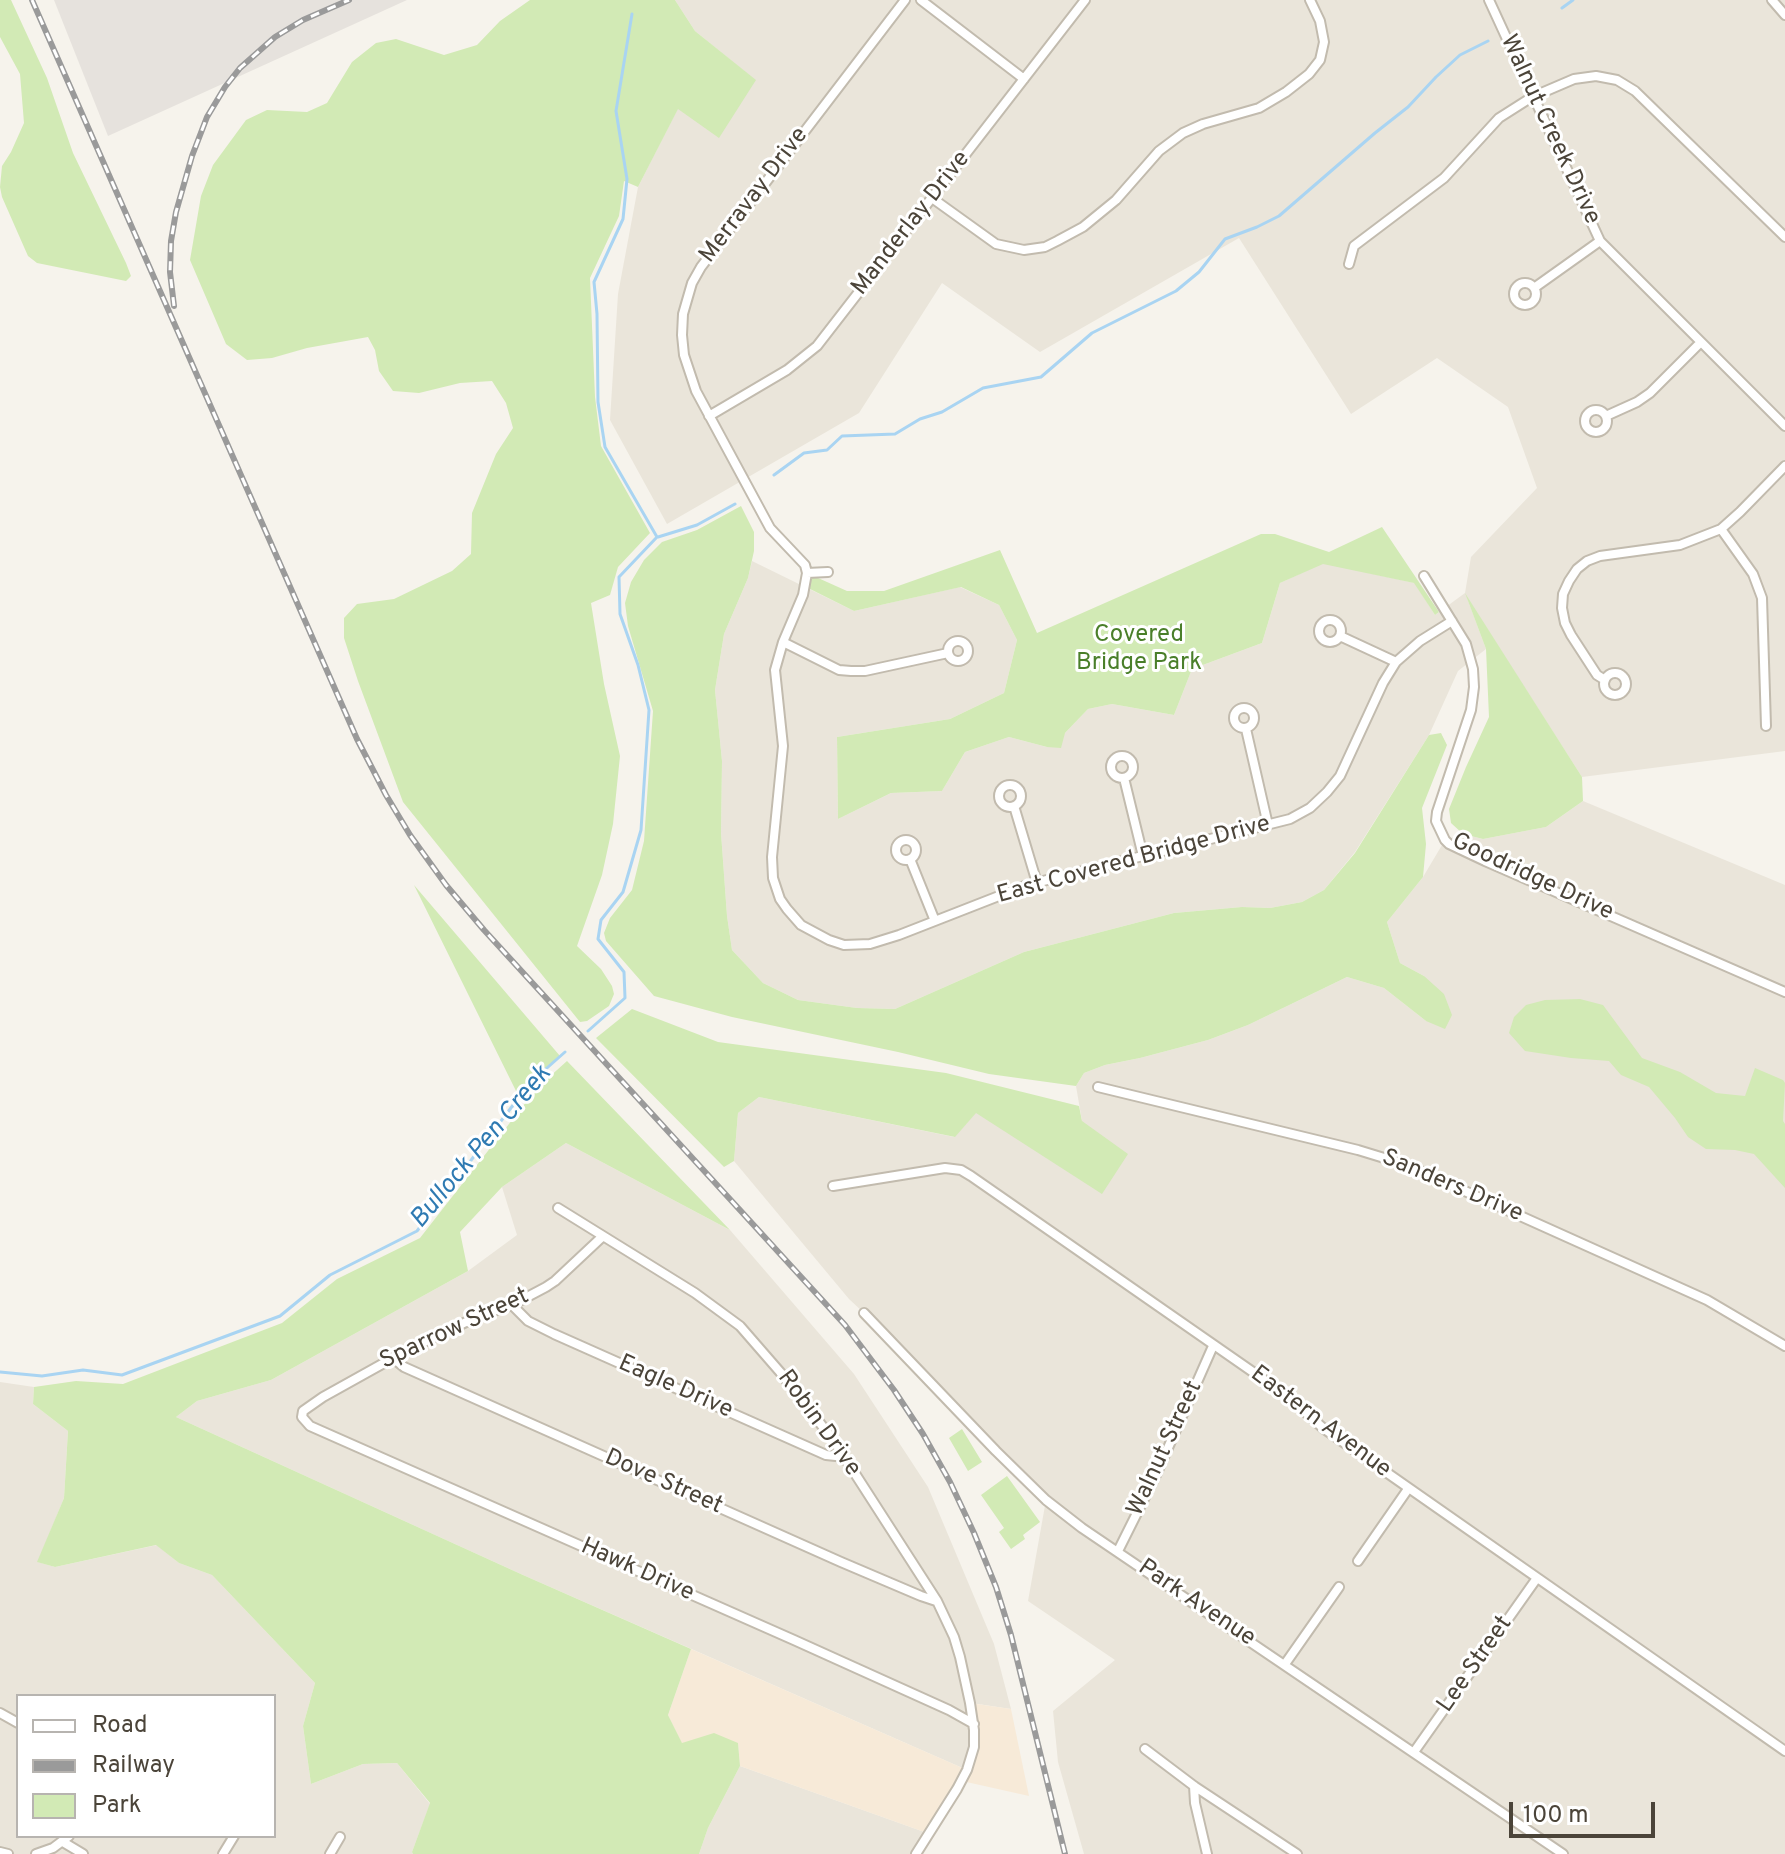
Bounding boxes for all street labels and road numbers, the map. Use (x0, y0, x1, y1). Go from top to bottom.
street label: Walnut Creek Drive (1492, 31, 1606, 229)
street label: Merravay Drive (695, 122, 815, 270)
street label: Manderlay Drive (847, 146, 977, 302)
street label: East Covered Bridge Drive (994, 811, 1274, 911)
street label: Goodridge Drive (1447, 828, 1617, 928)
street label: Sanders Drive (1377, 1144, 1527, 1230)
street label: Sparrow Street (376, 1283, 534, 1377)
street label: Eagle Drive (613, 1350, 737, 1426)
street label: Eastern Avenue (1244, 1361, 1396, 1485)
street label: Robin Drive (770, 1365, 866, 1483)
street label: Walnut Street (1122, 1377, 1210, 1521)
street label: Dove Street (600, 1444, 726, 1522)
street label: Hawk Drive (576, 1533, 698, 1609)
street label: Park Avenue (1132, 1554, 1260, 1654)
street label: Lee Street (1432, 1611, 1520, 1719)

